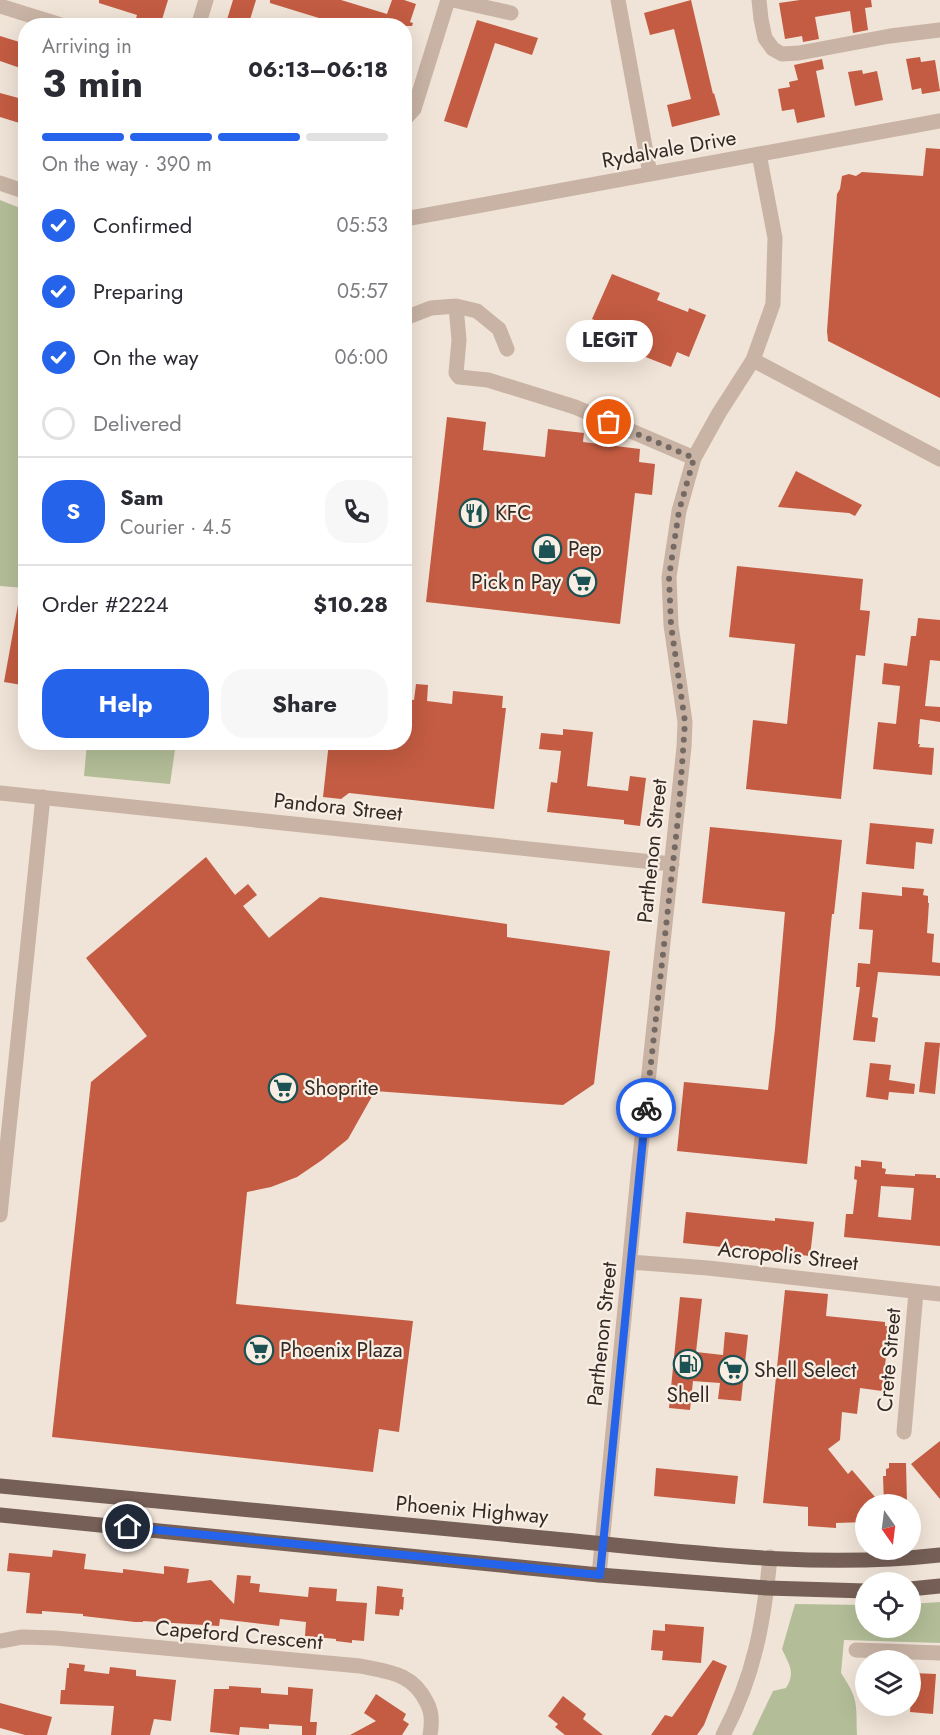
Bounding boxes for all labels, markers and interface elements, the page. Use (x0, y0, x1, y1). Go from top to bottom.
text: Arriving in (42, 32, 132, 61)
text: 06:13–06:18 (248, 53, 388, 85)
text: 3 min (42, 55, 143, 112)
street label: Rydalvale Drive (599, 122, 739, 176)
text: On the way · 390 m (42, 150, 212, 179)
icon: check (42, 209, 75, 242)
text: Confirmed (93, 209, 192, 241)
text: 05:53 (337, 211, 388, 240)
icon: check (42, 275, 75, 308)
text: Preparing (93, 275, 184, 307)
text: 05:57 (337, 277, 388, 306)
callout: LEGiT (566, 320, 652, 362)
text: LEGiT (582, 326, 637, 355)
icon: check (42, 341, 75, 374)
text: On the way (93, 341, 198, 373)
text: 06:00 (334, 343, 388, 372)
pin (583, 396, 634, 447)
icon: bag (592, 405, 625, 438)
text: Delivered (93, 407, 182, 439)
button: phone (325, 480, 388, 543)
text: Sam (120, 481, 164, 513)
text: S (67, 495, 80, 527)
restaurant icon: KFC (458, 497, 490, 529)
place label: KFC (495, 498, 532, 528)
text: Courier · 4.5 (120, 513, 231, 542)
shop icon: Pep (531, 533, 563, 565)
place label: Pep (568, 534, 602, 564)
supermarket icon: Pick n Pay (566, 566, 598, 598)
place label: Pick n Pay (471, 567, 562, 597)
text: Order #2224 (42, 588, 169, 620)
text: $10.28 (313, 588, 388, 620)
button: Help (42, 669, 209, 738)
button: Share (221, 669, 388, 738)
street label: Parthenon Street (630, 777, 674, 925)
street label: Pandora Street (272, 785, 404, 829)
supermarket icon: Shoprite (267, 1072, 299, 1104)
place label: Shoprite (304, 1073, 379, 1103)
courier (616, 1078, 676, 1138)
icon: bike (630, 1092, 663, 1125)
street label: Acropolis Street (716, 1234, 860, 1278)
street label: Parthenon Street (580, 1260, 624, 1408)
street label: Crete Street (870, 1307, 908, 1413)
supermarket icon: Phoenix Plaza (243, 1334, 275, 1366)
place label: Phoenix Plaza (280, 1335, 403, 1365)
fuel station icon: Shell (672, 1348, 704, 1380)
supermarket icon: Shell Select (717, 1354, 749, 1386)
place label: Shell Select (754, 1355, 856, 1385)
place label: Shell (666, 1380, 710, 1410)
street label: Phoenix Highway (394, 1488, 550, 1532)
north arrow (855, 1494, 921, 1560)
map controls (855, 1494, 921, 1716)
pin (102, 1501, 153, 1552)
icon: home (111, 1510, 144, 1543)
button: locate (855, 1572, 921, 1638)
street label: Capeford Crescent (154, 1613, 324, 1657)
button: layers (855, 1650, 921, 1716)

